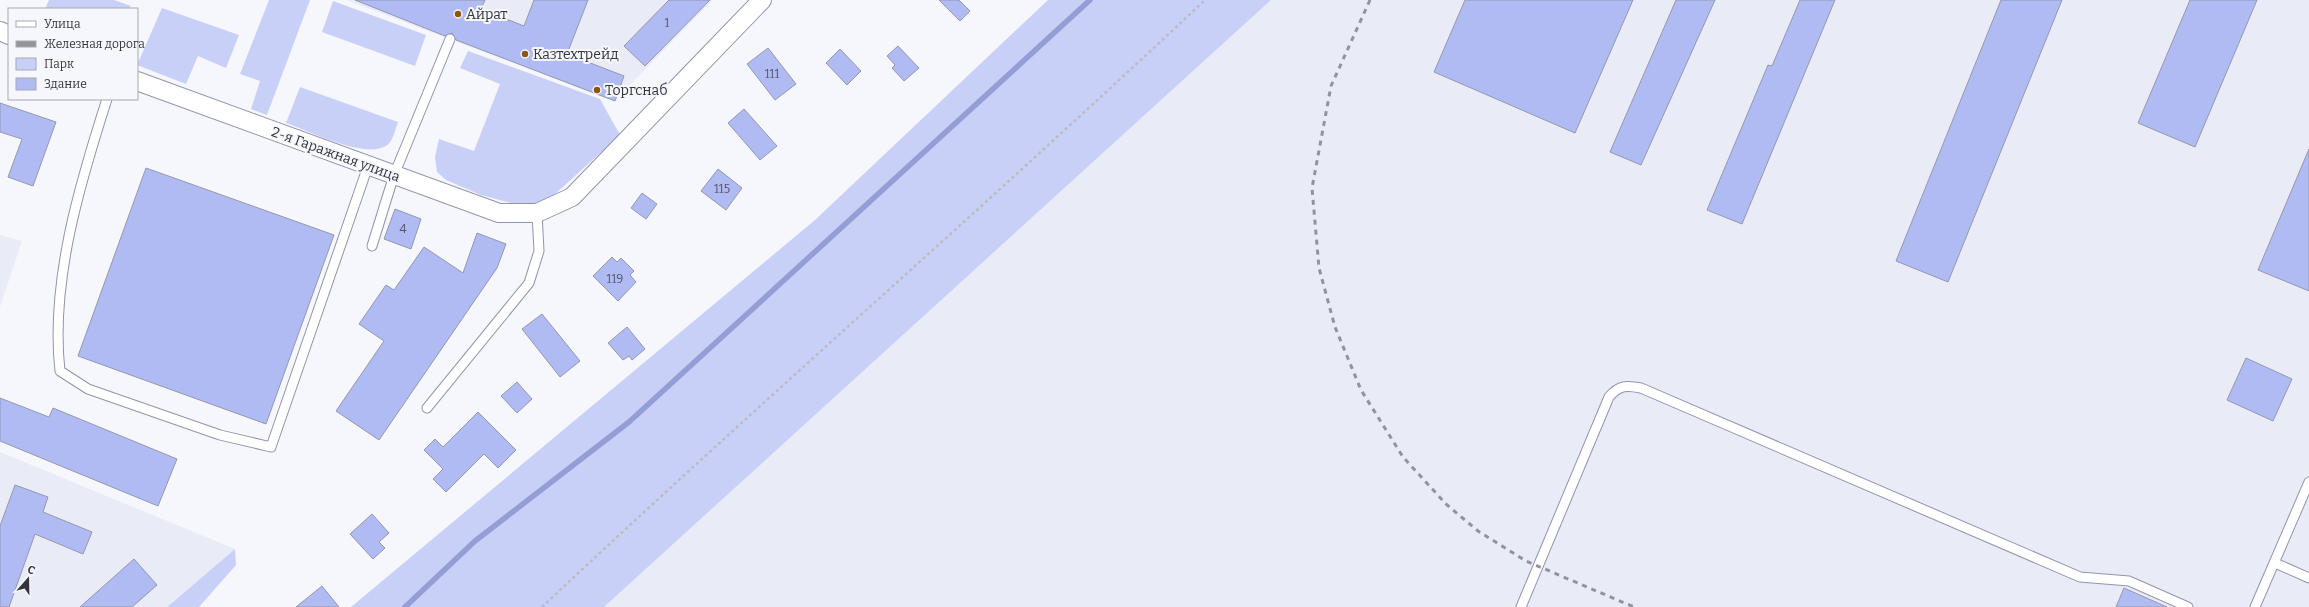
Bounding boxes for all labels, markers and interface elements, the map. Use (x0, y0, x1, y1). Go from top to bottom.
place label: Айрат (466, 6, 508, 23)
legend (8, 8, 138, 100)
marker: Айрат (453, 9, 463, 19)
house number: 1 (665, 16, 670, 30)
text: Улица (44, 17, 81, 31)
text: Железная дорога (44, 37, 145, 51)
place label: Казтехтрейд (533, 46, 619, 63)
marker: Казтехтрейд (520, 49, 530, 59)
text: Парк (44, 57, 74, 71)
house number: 111 (765, 67, 779, 81)
text: Здание (44, 77, 87, 91)
place label: Торгснаб (605, 82, 667, 99)
marker: Торгснаб (592, 85, 602, 95)
street label: 2-я Гаражная улица (269, 123, 403, 186)
house number: 115 (714, 182, 730, 196)
house number: 4 (399, 222, 407, 236)
house number: 119 (607, 272, 623, 286)
north arrow (8, 559, 48, 599)
text: С (26, 563, 37, 577)

